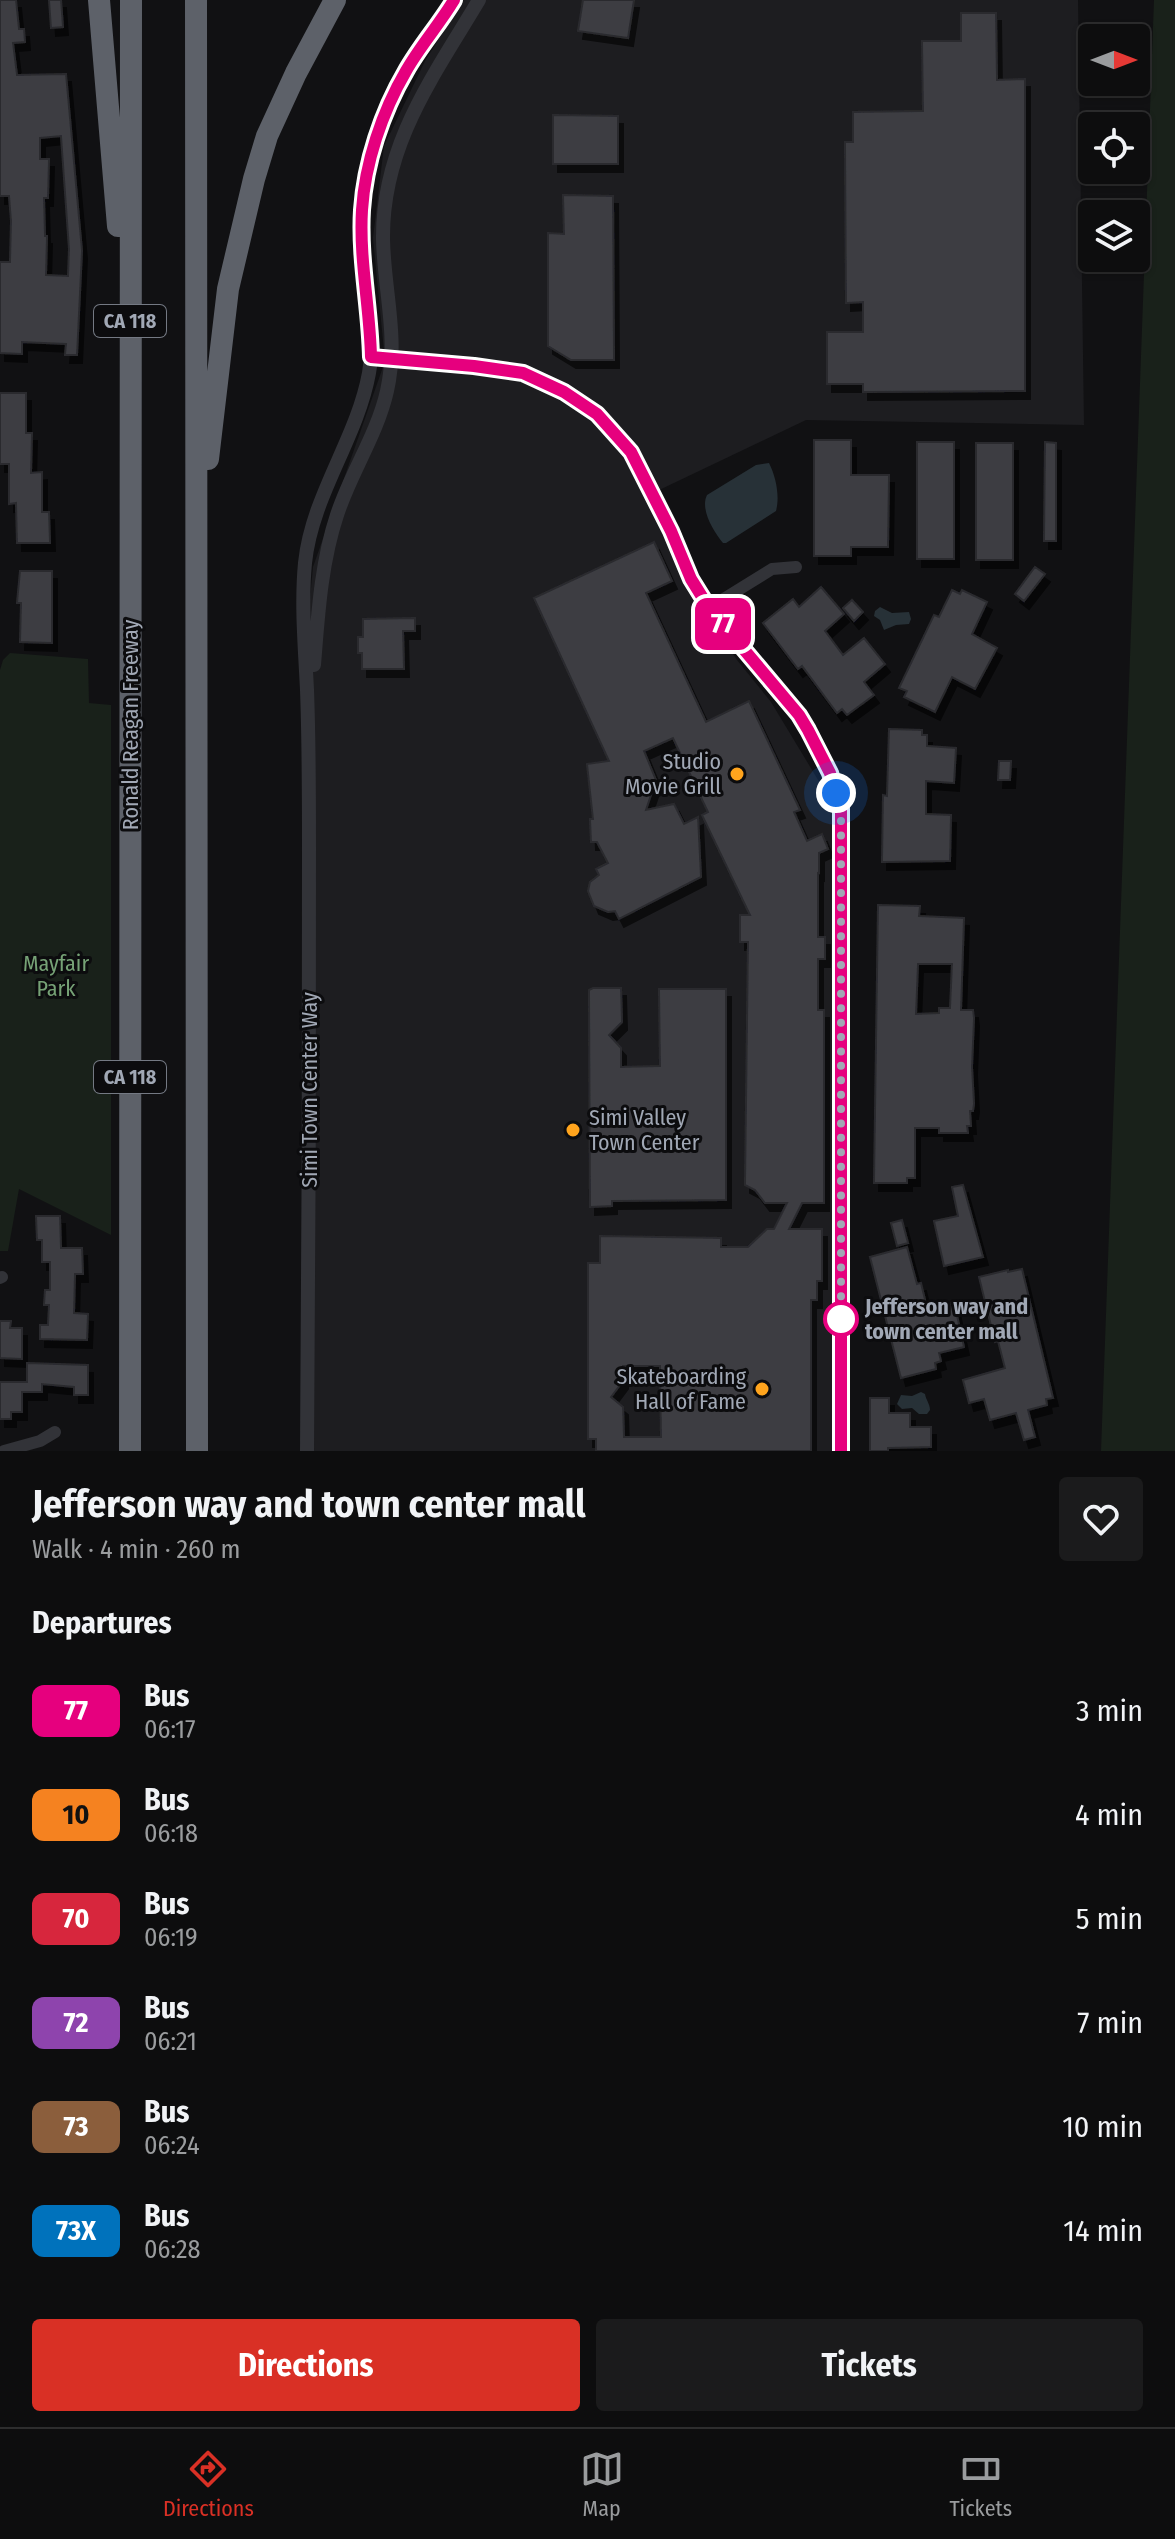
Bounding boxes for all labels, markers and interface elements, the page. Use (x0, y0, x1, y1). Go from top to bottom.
north arrow (1078, 24, 1150, 96)
map controls (1078, 24, 1150, 272)
button: locate (1078, 112, 1150, 184)
button: layers (1078, 200, 1150, 272)
road number: CA 118 (94, 305, 166, 337)
line badge: 77 (687, 598, 759, 650)
text: 77 (711, 607, 735, 640)
street label: Ronald Reagan Freeway (117, 620, 144, 830)
place label: Studio Movie Grill (625, 748, 721, 800)
marker: Studio Movie Grill (728, 765, 746, 783)
your location (816, 773, 856, 813)
park label: Mayfair Park (23, 950, 89, 1002)
street label: Simi Town Center Way (296, 992, 323, 1188)
road number: CA 118 (94, 1061, 166, 1093)
place label: Simi Valley Town Center (589, 1104, 700, 1156)
marker: Simi Valley Town Center (564, 1121, 582, 1139)
place label: Jefferson way and town center mall (864, 1293, 1028, 1345)
marker: Jefferson way and town center mall (824, 1302, 858, 1336)
place label: Skateboarding Hall of Fame (616, 1363, 747, 1415)
marker: Skateboarding Hall of Fame (753, 1380, 771, 1398)
button: heart (1059, 1477, 1143, 1561)
text: Jefferson way and town center mall (32, 1481, 586, 1527)
text: Walk · 4 min · 260 m (32, 1534, 241, 1565)
text: Departures (32, 1605, 172, 1641)
text: Bus (144, 1678, 189, 1714)
text: 3 min (1076, 1693, 1143, 1729)
text: 77 (64, 1694, 88, 1727)
text: 06:17 (144, 1714, 196, 1745)
text: Bus (144, 1782, 189, 1818)
text: 4 min (1075, 1797, 1143, 1833)
text: 10 (62, 1798, 90, 1831)
text: 06:18 (144, 1818, 198, 1849)
text: Bus (144, 1886, 189, 1922)
text: 5 min (1076, 1901, 1143, 1937)
text: 70 (63, 1902, 89, 1935)
text: 06:19 (144, 1922, 198, 1953)
text: Bus (144, 1990, 189, 2026)
text: 7 min (1077, 2005, 1143, 2041)
text: 72 (64, 2006, 88, 2039)
text: 06:21 (144, 2026, 197, 2057)
text: Bus (144, 2094, 189, 2130)
text: 10 min (1062, 2109, 1143, 2145)
text: 73 (63, 2110, 89, 2143)
text: 06:24 (144, 2130, 199, 2161)
text: Bus (144, 2198, 189, 2234)
text: 14 min (1063, 2213, 1143, 2249)
text: 73X (56, 2214, 96, 2247)
text: 06:28 (144, 2234, 200, 2265)
button: Directions (32, 2319, 580, 2411)
button: Tickets (596, 2319, 1143, 2411)
tab: Directions (163, 2447, 254, 2522)
tab: Map (580, 2447, 624, 2522)
tab: Tickets (949, 2447, 1012, 2522)

